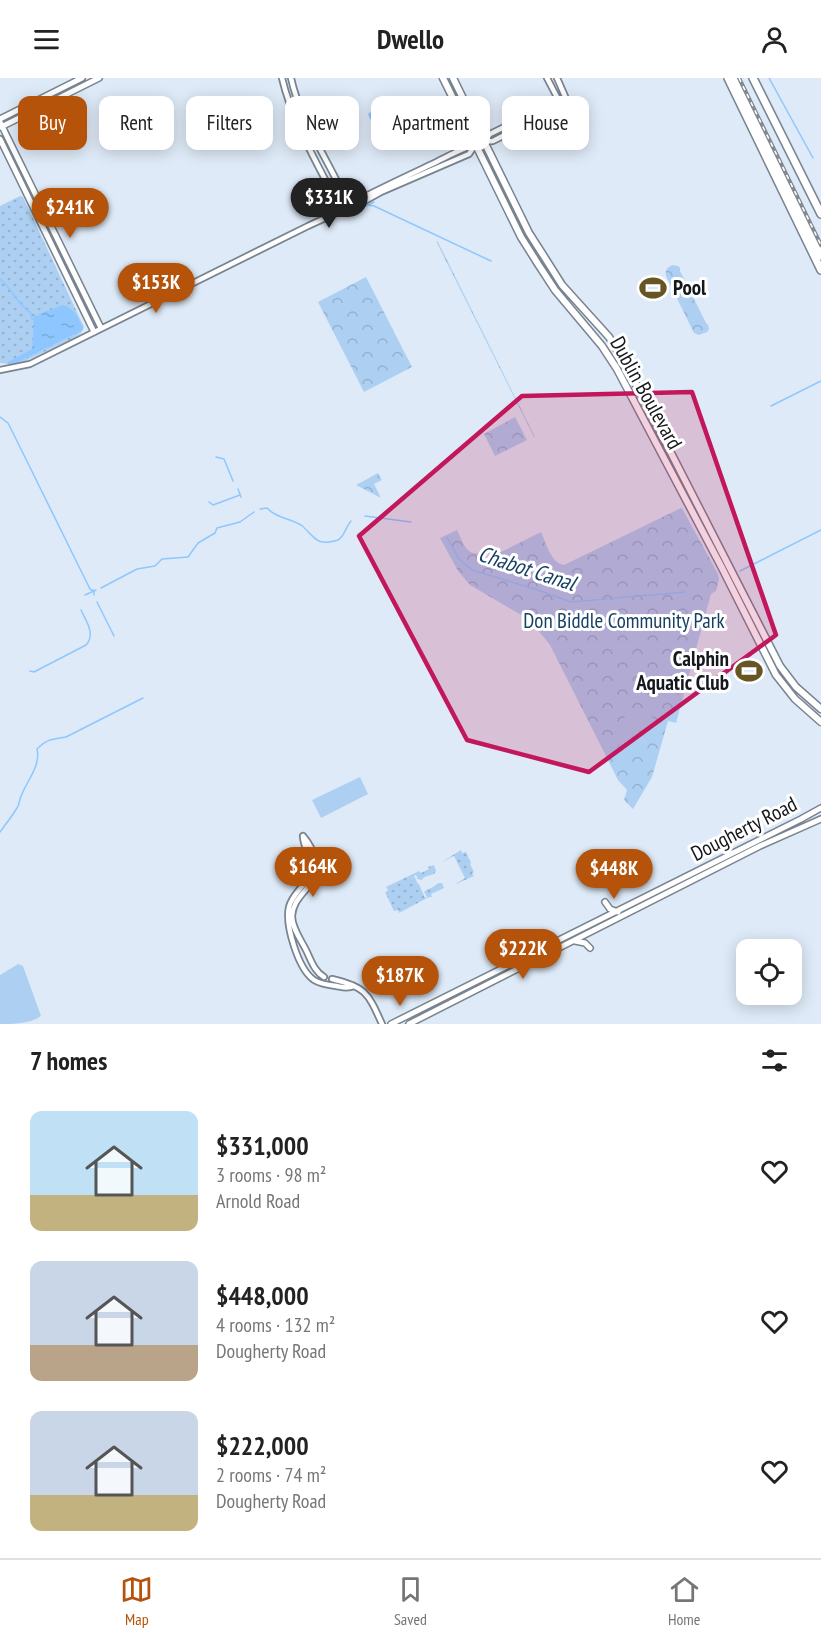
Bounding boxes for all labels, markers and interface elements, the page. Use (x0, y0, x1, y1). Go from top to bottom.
text: Dwello (377, 22, 444, 56)
icon: menu (30, 23, 63, 56)
icon: person (758, 23, 791, 56)
chip: Buy (18, 96, 87, 150)
chip: Rent (99, 96, 174, 150)
chip: Filters (186, 96, 273, 150)
chip: New (285, 96, 359, 150)
chip: Apartment (371, 96, 490, 150)
chip: House (502, 96, 589, 150)
pin: $331K (287, 178, 371, 229)
text: $331K (305, 184, 353, 210)
pin: $241K (28, 188, 112, 239)
text: $241K (46, 194, 94, 220)
pin: $153K (114, 263, 198, 314)
text: $153K (132, 269, 180, 295)
sports icon: Pool (638, 273, 668, 303)
place label: Pool (673, 274, 707, 301)
street label: Dublin Boulevard (604, 332, 689, 454)
water label: Chabot Canal (475, 539, 581, 597)
park label: Don Biddle Community Park (523, 607, 725, 634)
place label: Calphin Aquatic Club (635, 645, 729, 696)
sports icon: Calphin Aquatic Club (734, 656, 764, 686)
street label: Dougherty Road (686, 790, 801, 867)
pin: $164K (271, 847, 355, 898)
pin: $448K (572, 849, 656, 900)
text: $164K (289, 853, 337, 879)
text: $448K (590, 855, 638, 881)
pin: $222K (481, 929, 565, 980)
text: $222K (499, 935, 547, 961)
map controls (736, 939, 802, 1005)
button: locate (736, 939, 802, 1005)
pin: $187K (358, 956, 442, 1007)
text: $187K (376, 962, 424, 988)
text: 7 homes (30, 1044, 107, 1077)
icon: filters (758, 1044, 791, 1077)
text: $331,000 (216, 1129, 309, 1162)
icon: home (78, 1135, 150, 1207)
icon: heart (758, 1155, 791, 1188)
text: 3 rooms · 98 m² (216, 1162, 326, 1188)
text: Arnold Road (216, 1188, 300, 1214)
text: $448,000 (216, 1279, 309, 1312)
icon: home (78, 1285, 150, 1357)
icon: heart (758, 1305, 791, 1338)
text: 4 rooms · 132 m² (216, 1312, 335, 1338)
text: Dougherty Road (216, 1338, 326, 1364)
text: $222,000 (216, 1429, 309, 1462)
icon: home (78, 1435, 150, 1507)
icon: heart (758, 1455, 791, 1488)
text: 2 rooms · 74 m² (216, 1462, 326, 1488)
text: Dougherty Road (216, 1488, 326, 1514)
tab: Map (120, 1573, 153, 1629)
tab: Saved (394, 1573, 427, 1629)
tab: Home (668, 1573, 701, 1629)

